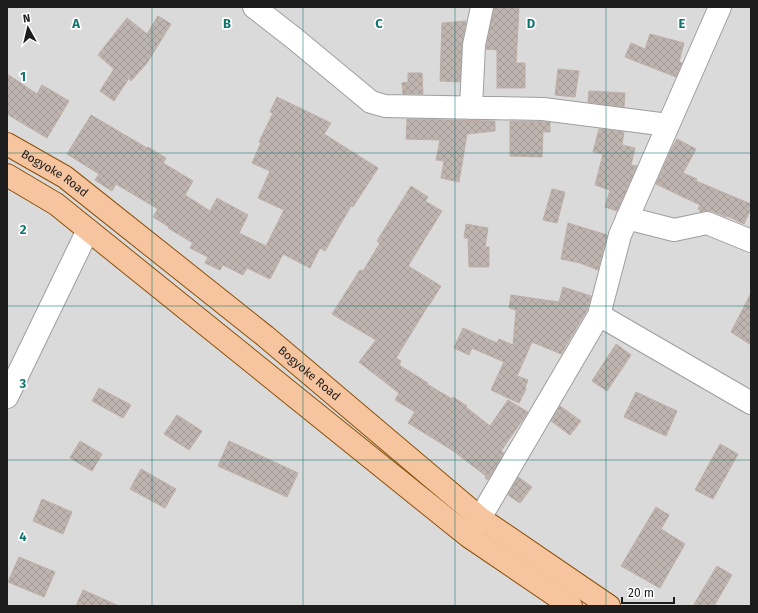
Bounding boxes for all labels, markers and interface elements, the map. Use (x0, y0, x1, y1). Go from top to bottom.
north arrow (8, 8, 48, 48)
text: N (22, 12, 31, 26)
text: A (71, 16, 80, 31)
text: B (223, 16, 231, 31)
text: C (375, 16, 383, 31)
text: D (527, 16, 536, 31)
text: E (679, 16, 686, 31)
text: 1 (20, 69, 26, 84)
street label: Bogyoke Road (19, 147, 91, 200)
text: 2 (20, 222, 27, 237)
street label: Bogyoke Road (275, 343, 343, 404)
text: 3 (19, 376, 27, 391)
text: 4 (19, 529, 27, 544)
scale bar (622, 579, 674, 605)
text: 20 m (628, 586, 654, 600)

